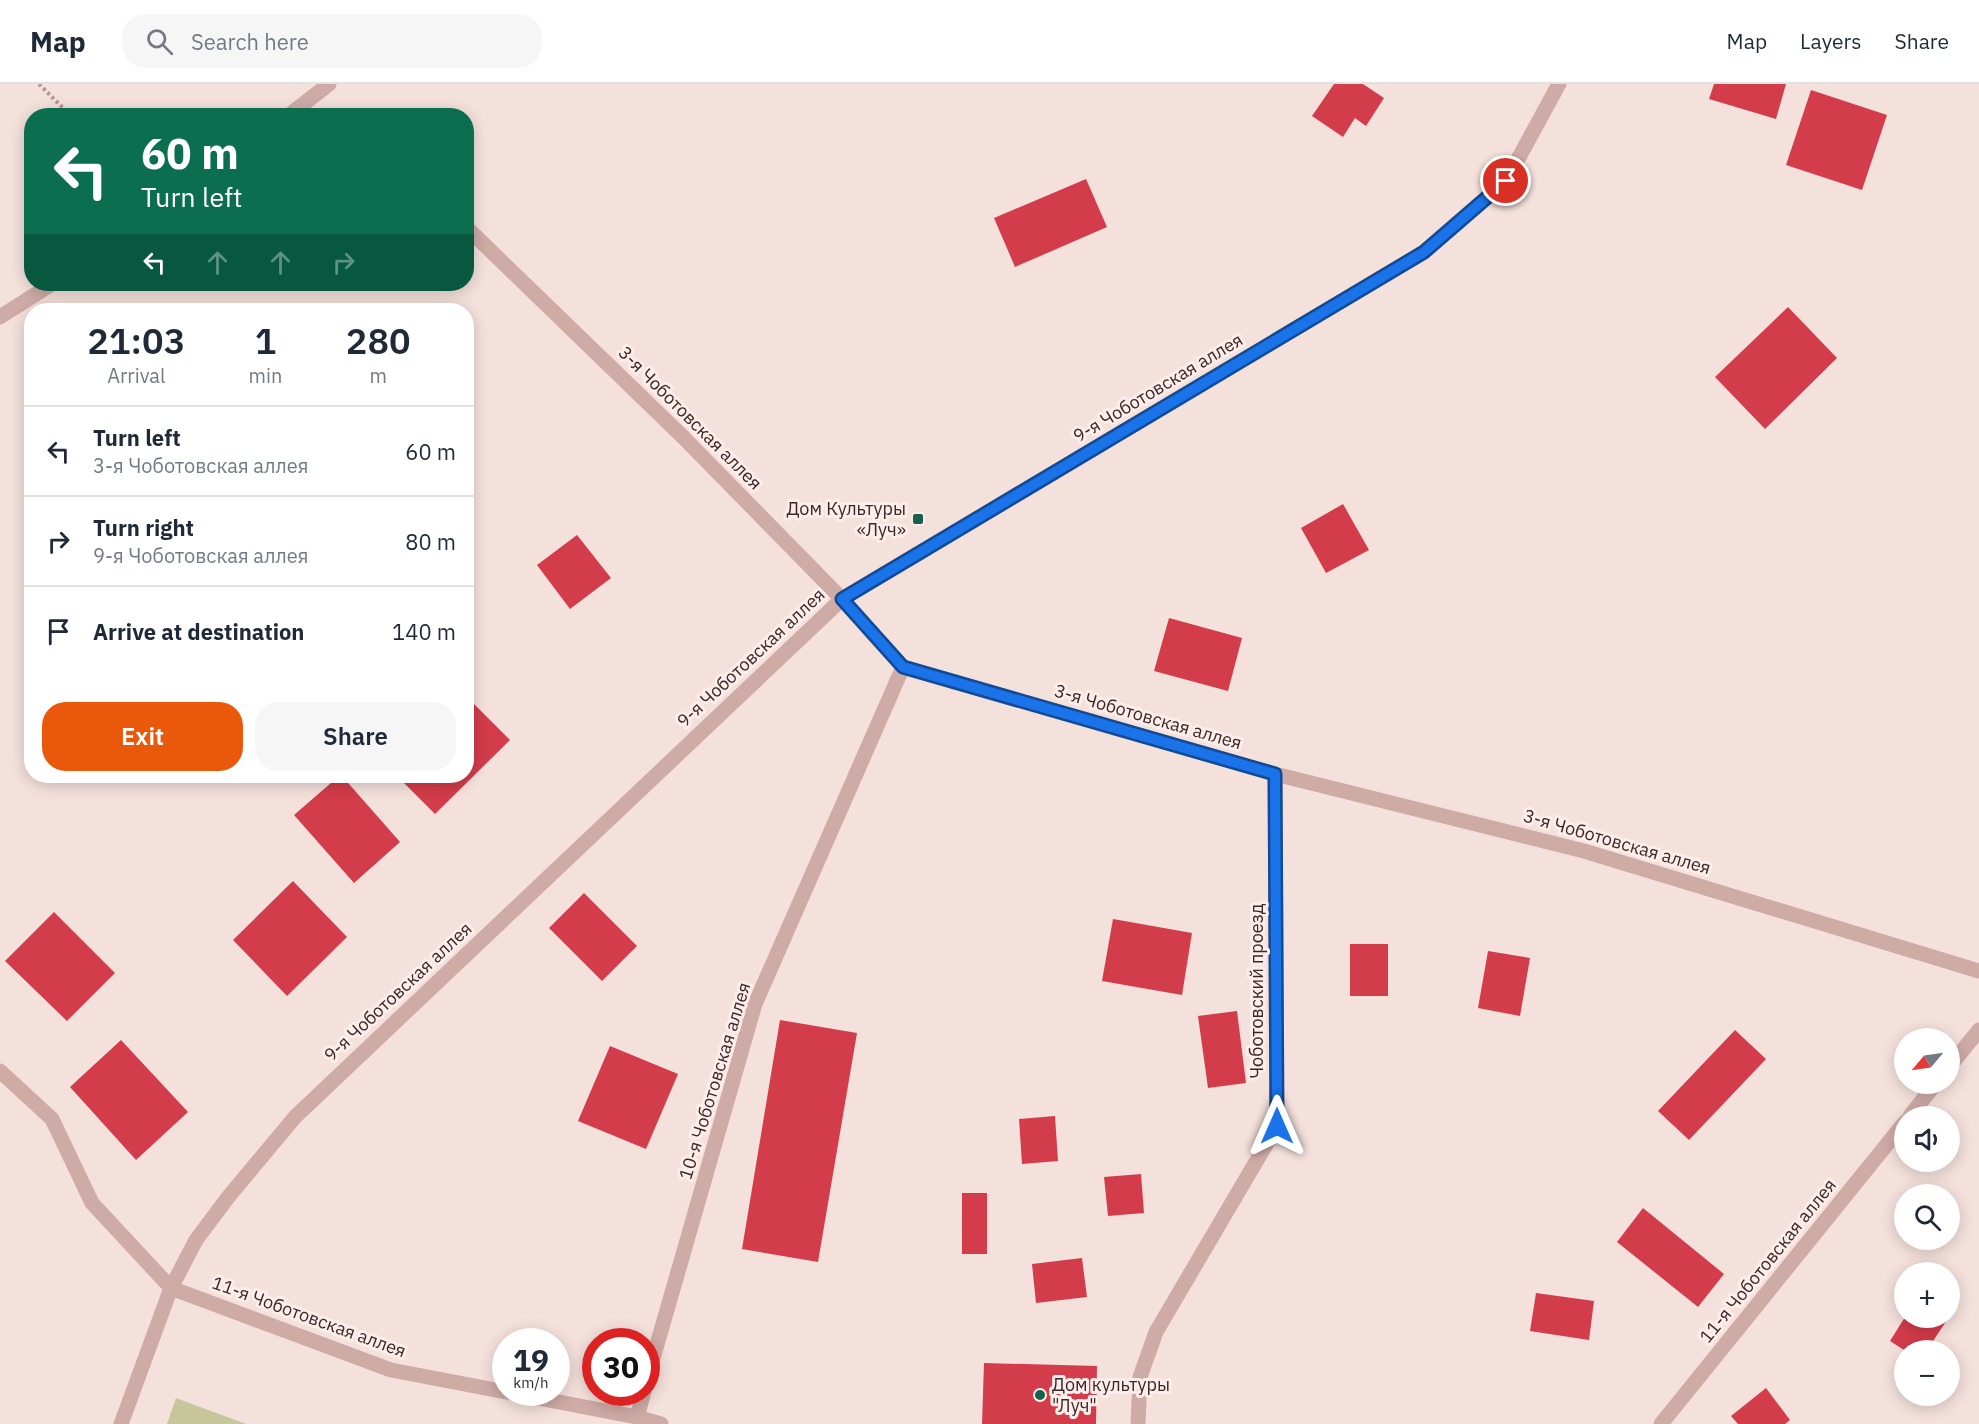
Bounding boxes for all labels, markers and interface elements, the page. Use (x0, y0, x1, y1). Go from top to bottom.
search box (122, 14, 542, 68)
text: Map (30, 23, 86, 60)
icon: search (143, 25, 176, 58)
text: Search here (191, 27, 309, 56)
text: Map (1727, 27, 1767, 55)
text: Layers (1800, 27, 1862, 55)
text: Share (1895, 27, 1949, 55)
text: 60 m (141, 126, 239, 181)
icon: left (42, 132, 120, 210)
pin (1480, 155, 1531, 206)
icon: arrive (1489, 164, 1522, 197)
text: Turn left (141, 179, 242, 214)
icon: left (138, 246, 171, 279)
icon: ahead (201, 246, 234, 279)
icon: ahead (264, 246, 297, 279)
icon: right (327, 246, 360, 279)
text: 21:03 (87, 317, 185, 364)
text: 1 (255, 317, 276, 364)
text: 280 (346, 317, 411, 364)
street label: 9-я Чоботовская аллея (1069, 328, 1247, 447)
street label: 3-я Чоботовская аллея (614, 341, 767, 494)
text: Arrival (107, 362, 165, 389)
text: min (249, 362, 282, 389)
text: m (369, 362, 387, 389)
text: Turn left (93, 423, 181, 452)
icon: left (42, 435, 75, 468)
text: 60 m (405, 437, 456, 466)
text: 3-я Чоботовская аллея (93, 452, 308, 479)
place label: Дом Культуры «Луч» (786, 497, 906, 541)
marker: Дом Культуры «Луч» (911, 512, 925, 526)
text: Turn right (93, 513, 194, 542)
icon: right (42, 525, 75, 558)
text: 80 m (405, 527, 456, 556)
text: 9-я Чоботовская аллея (93, 542, 308, 569)
street label: 9-я Чоботовская аллея (672, 583, 829, 732)
icon: arrive (42, 615, 75, 648)
text: Arrive at destination (93, 617, 304, 646)
text: 140 m (392, 617, 456, 646)
street label: 3-я Чоботовская аллея (1052, 679, 1245, 754)
button: Exit (42, 702, 243, 771)
button: Share (255, 702, 456, 771)
street label: 3-я Чоботовская аллея (1521, 804, 1714, 879)
street label: Чоботовский проезд (1245, 903, 1268, 1079)
street label: 9-я Чоботовская аллея (319, 917, 476, 1066)
street label: 10-я Чоботовская аллея (674, 980, 755, 1182)
north arrow (1894, 1028, 1960, 1094)
map controls (1894, 1028, 1960, 1406)
position arrow (1245, 1094, 1309, 1158)
button: sound (1894, 1106, 1960, 1172)
street label: 11-я Чоботовская аллея (1694, 1174, 1841, 1347)
button: search (1894, 1184, 1960, 1250)
button: + (1894, 1262, 1960, 1328)
street label: 11-я Чоботовская аллея (209, 1271, 409, 1362)
speed limit sign: 30 (582, 1328, 660, 1406)
text: 19 (513, 1340, 549, 1379)
button: − (1894, 1340, 1960, 1406)
text: km/h (513, 1373, 549, 1392)
place label: Дом культуры "Луч" (1052, 1373, 1170, 1417)
marker: Дом культуры "Луч" (1033, 1388, 1047, 1402)

